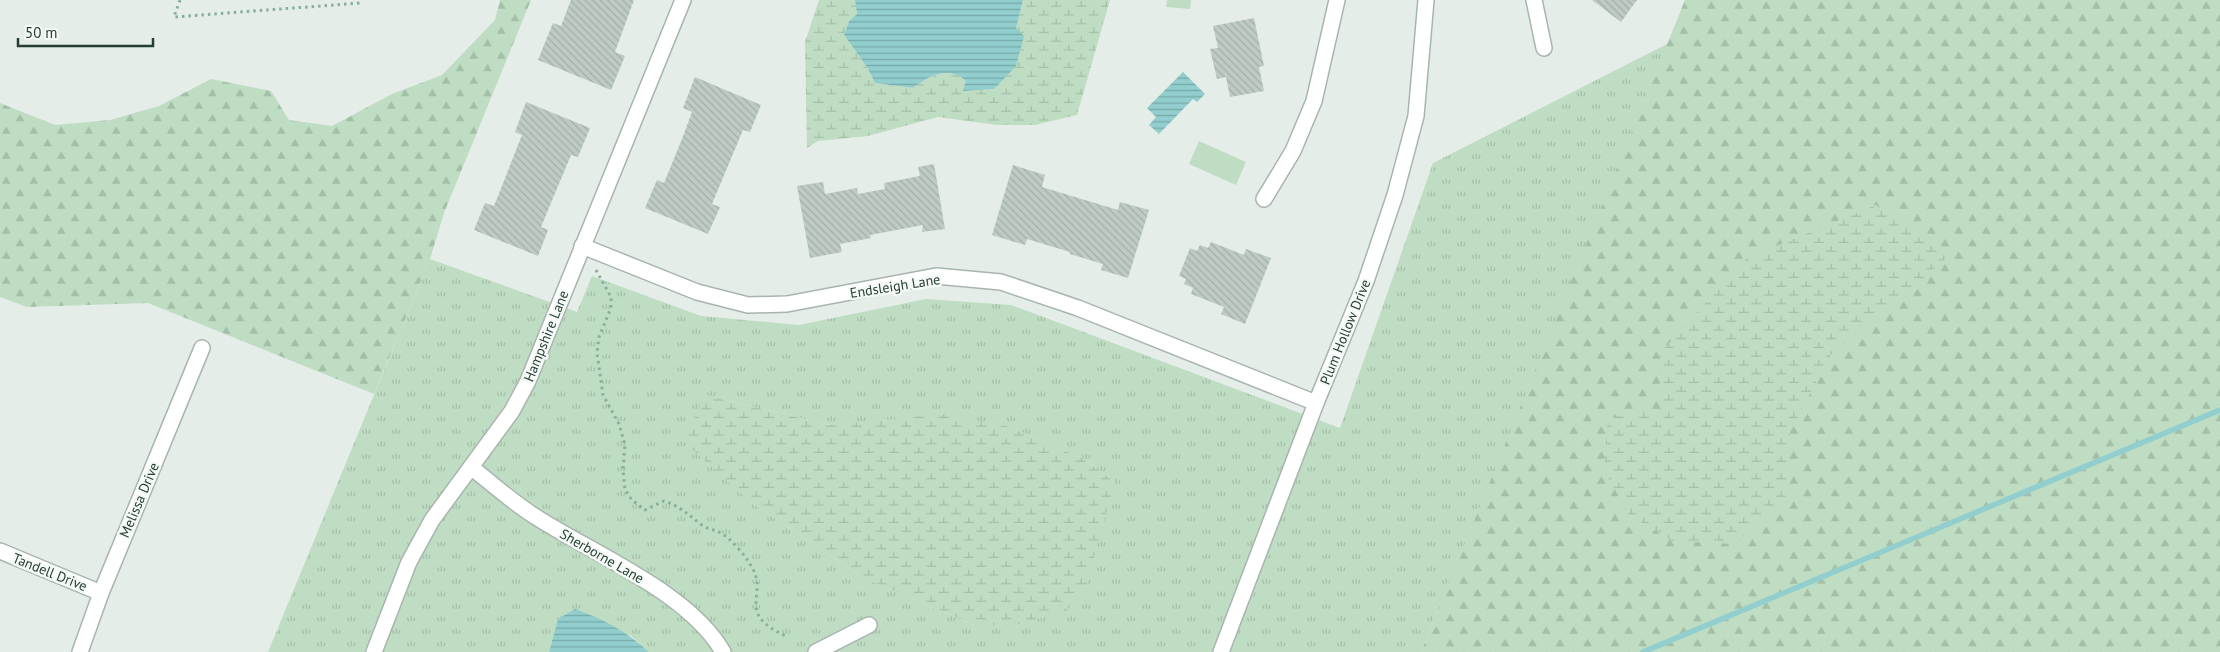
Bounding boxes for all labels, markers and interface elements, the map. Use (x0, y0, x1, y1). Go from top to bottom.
scale bar (18, 15, 152, 47)
text: 50 m (25, 23, 58, 42)
street label: Endsleigh Lane (849, 270, 941, 302)
street label: Plum Hollow Drive (1316, 277, 1374, 387)
street label: Hampshire Lane (520, 288, 572, 384)
street label: Melissa Drive (115, 460, 163, 540)
street label: Sherborne Lane (557, 525, 647, 587)
street label: Tandell Drive (10, 549, 90, 595)

